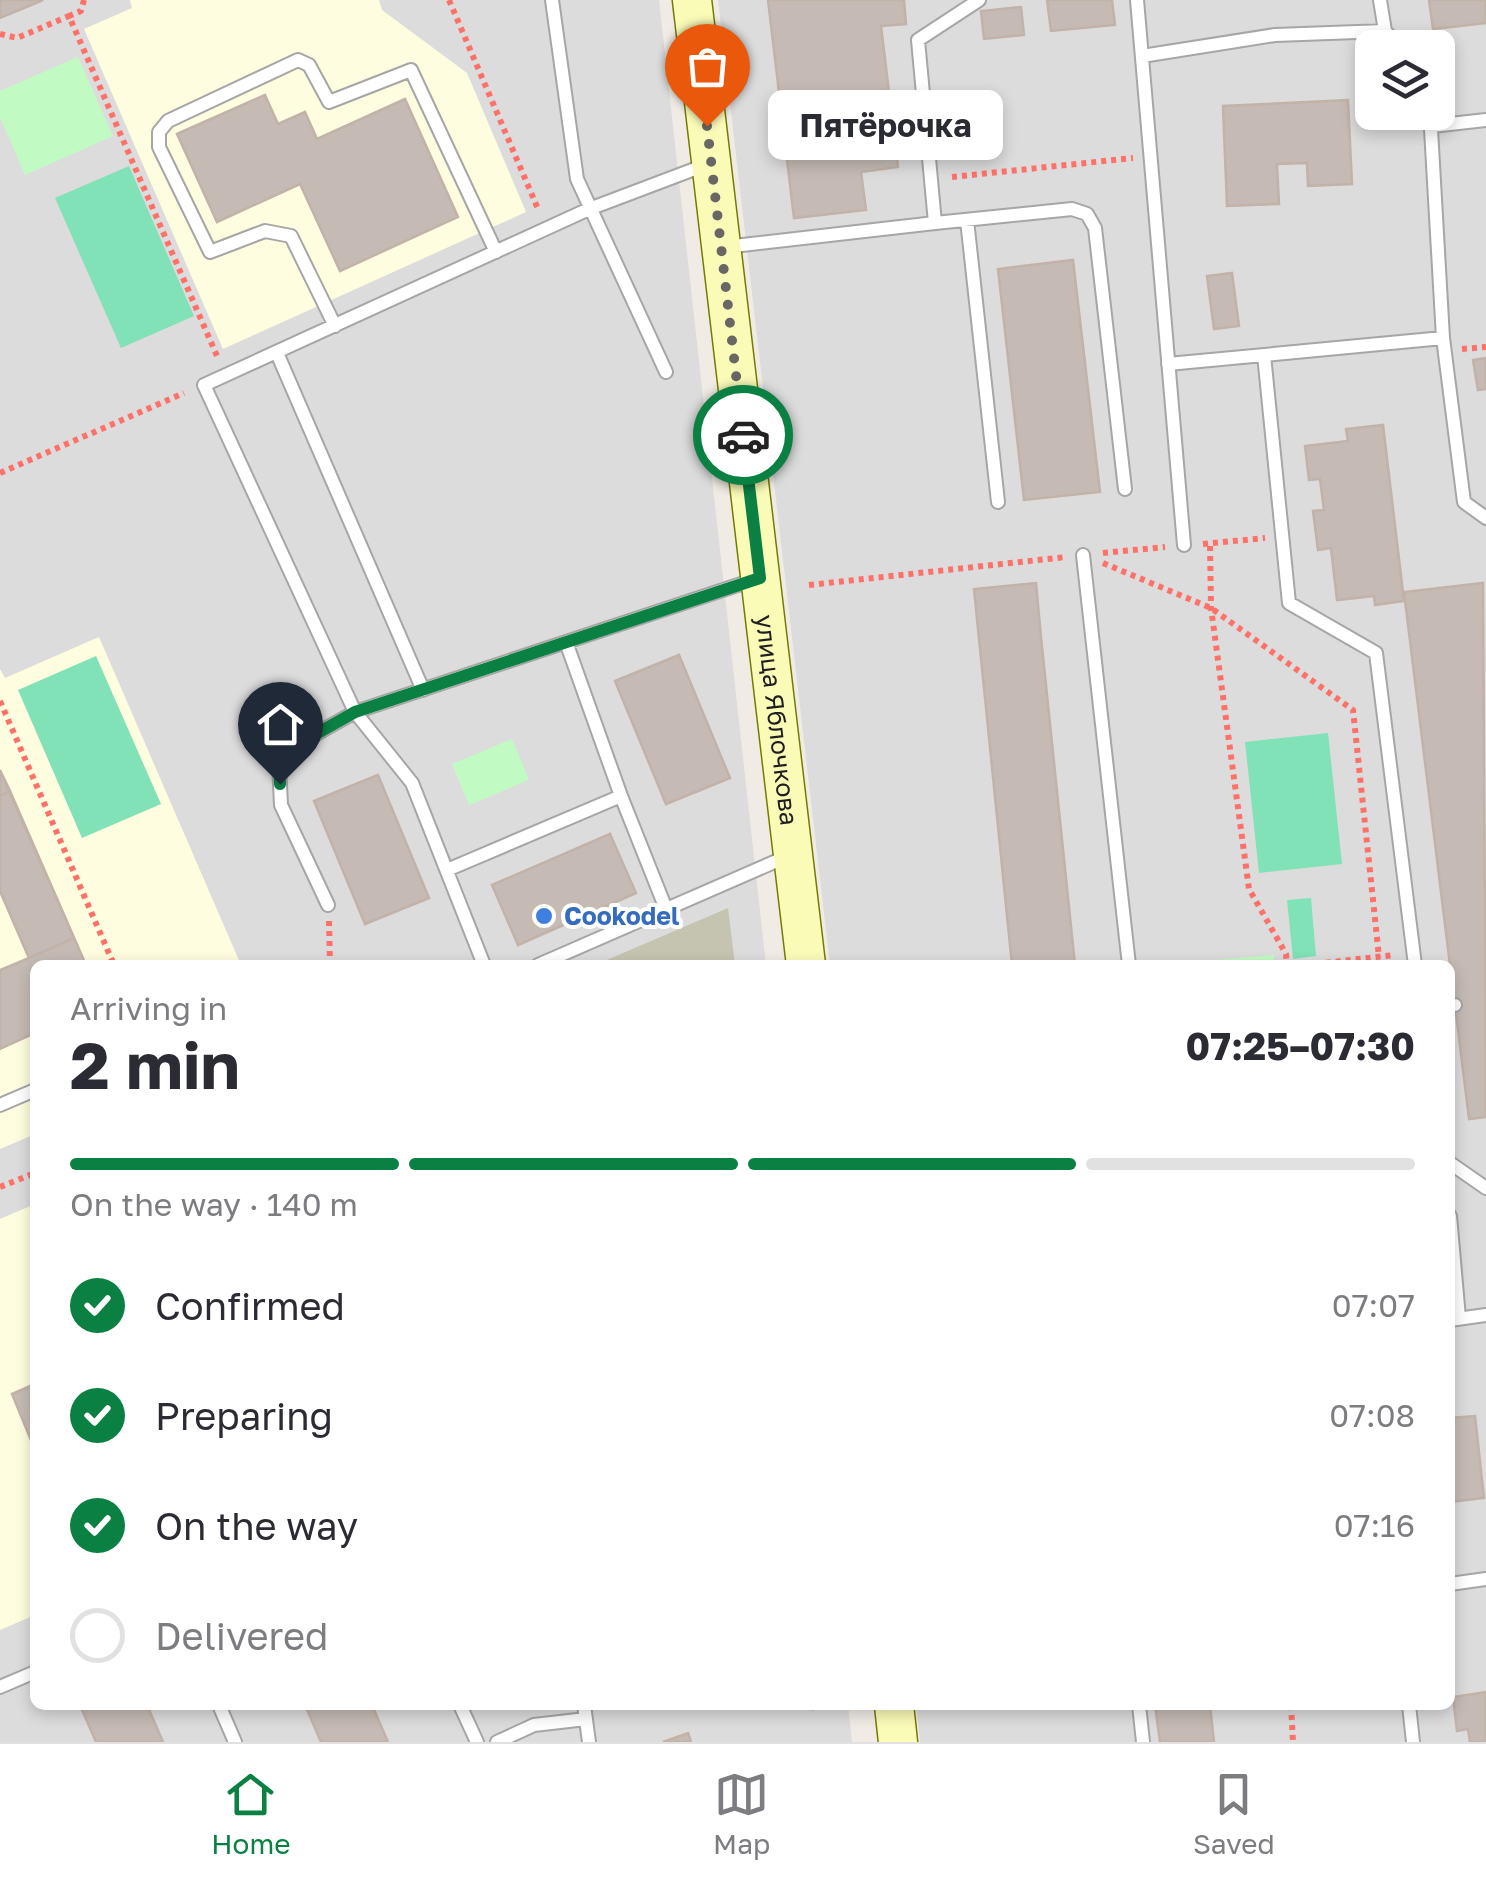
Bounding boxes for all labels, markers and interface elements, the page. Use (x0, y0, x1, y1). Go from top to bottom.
pin (665, 24, 750, 127)
map controls (1355, 30, 1455, 130)
button: layers (1355, 30, 1455, 130)
icon: bag (680, 39, 735, 94)
callout: Пятёрочка (767, 91, 1002, 161)
text: Пятёрочка (799, 106, 972, 144)
courier (693, 385, 793, 485)
icon: car (716, 408, 771, 463)
street label: улица Яблочкова (750, 613, 805, 827)
pin (238, 682, 323, 785)
icon: home (253, 697, 308, 752)
place label: Cookodel (564, 900, 679, 931)
marker: Cookodel (533, 905, 555, 927)
text: Arriving in (70, 989, 227, 1027)
text: 07:25–07:30 (1185, 1023, 1415, 1068)
text: 2 min (70, 1025, 240, 1103)
text: On the way · 140 m (70, 1185, 358, 1223)
icon: check (70, 1278, 125, 1333)
text: Confirmed (155, 1283, 345, 1328)
text: 07:07 (1332, 1286, 1415, 1324)
icon: check (70, 1388, 125, 1443)
text: Preparing (155, 1393, 333, 1438)
text: 07:08 (1329, 1396, 1415, 1434)
icon: check (70, 1498, 125, 1553)
text: On the way (155, 1503, 358, 1548)
text: 07:16 (1334, 1506, 1415, 1544)
text: Delivered (155, 1613, 328, 1658)
tab: Home (211, 1767, 290, 1860)
tab: Map (713, 1767, 770, 1860)
tab: Saved (1193, 1767, 1275, 1860)

